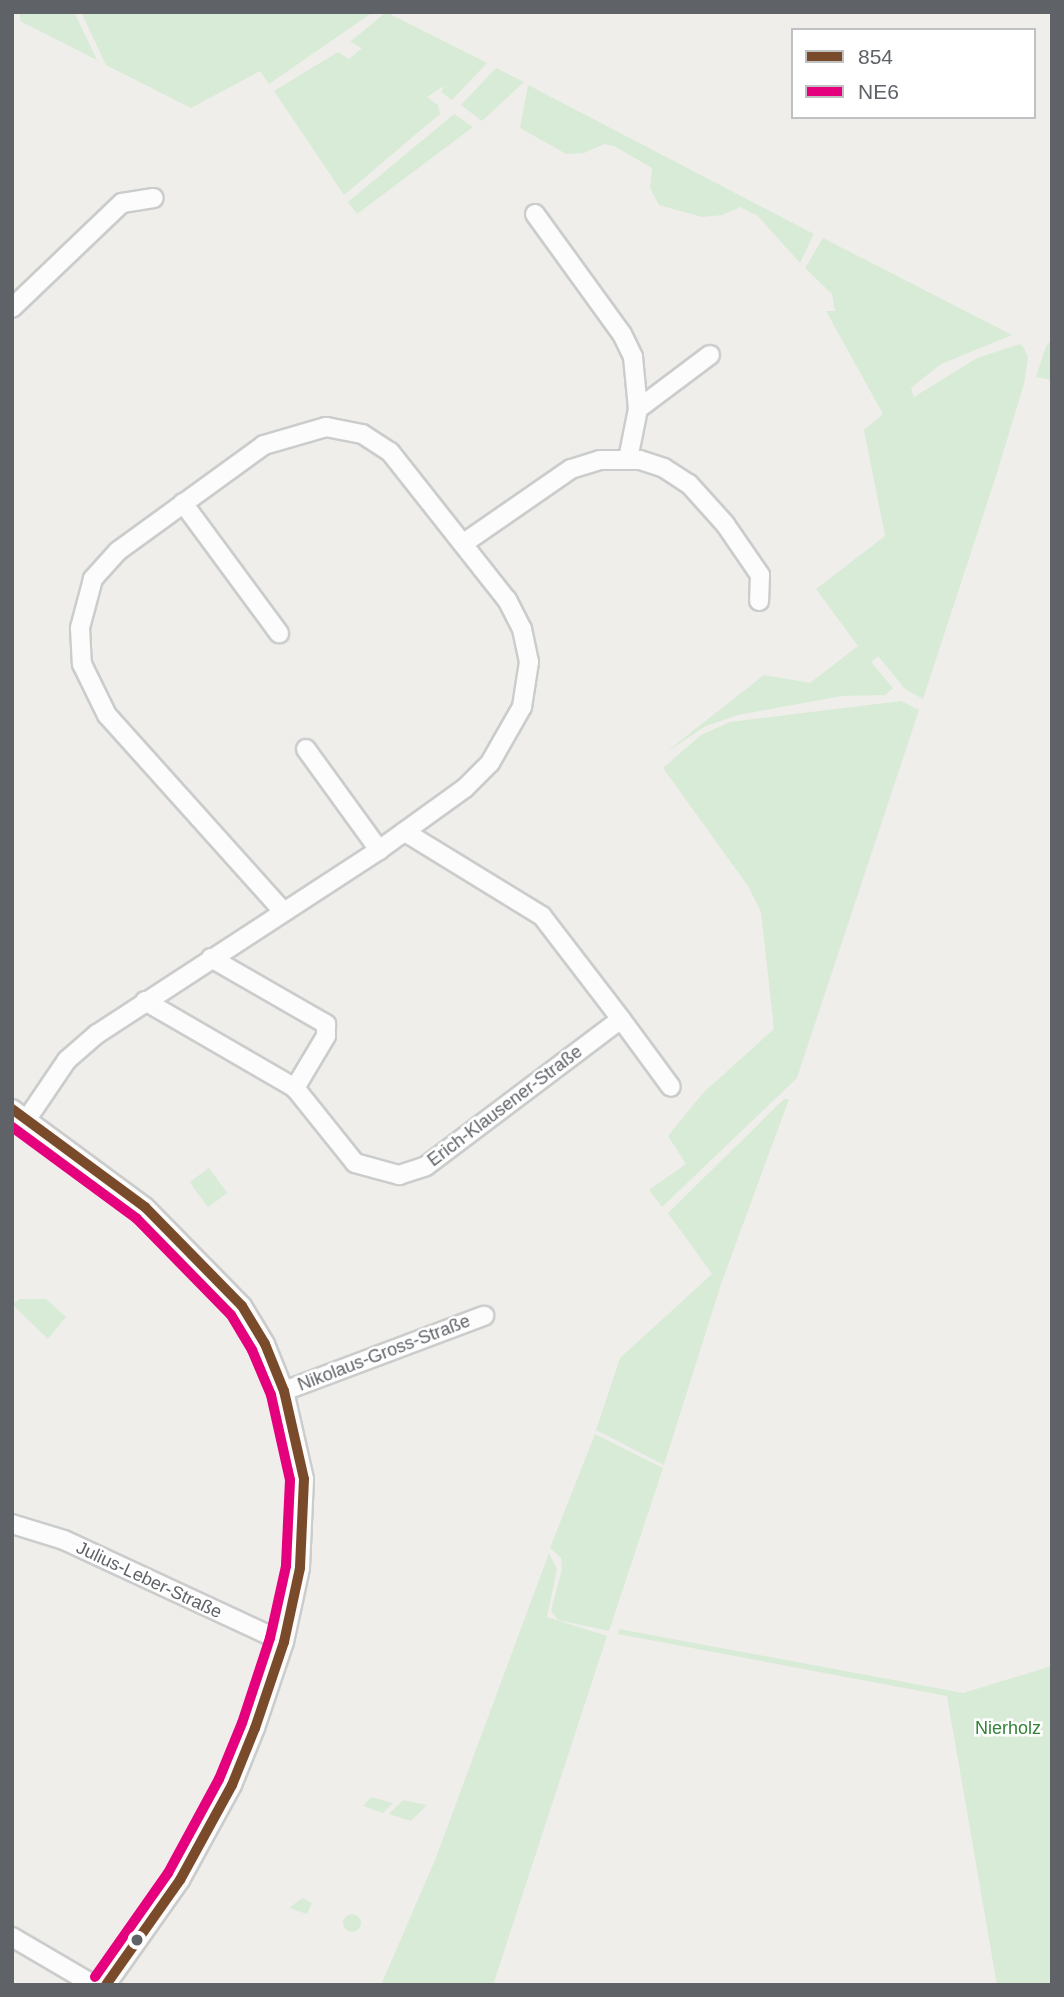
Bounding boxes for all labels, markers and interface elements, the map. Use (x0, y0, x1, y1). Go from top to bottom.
legend (791, 28, 1036, 119)
text: 854 (858, 45, 893, 68)
text: NE6 (858, 80, 899, 103)
street label: Erich-Klausener-Straße (423, 1041, 587, 1171)
street label: Nikolaus-Gross-Straße (295, 1310, 473, 1396)
street label: Julius-Leber-Straße (73, 1537, 225, 1623)
park label: Nierholz (975, 1717, 1041, 1739)
unlabelled marker (130, 1933, 144, 1947)

